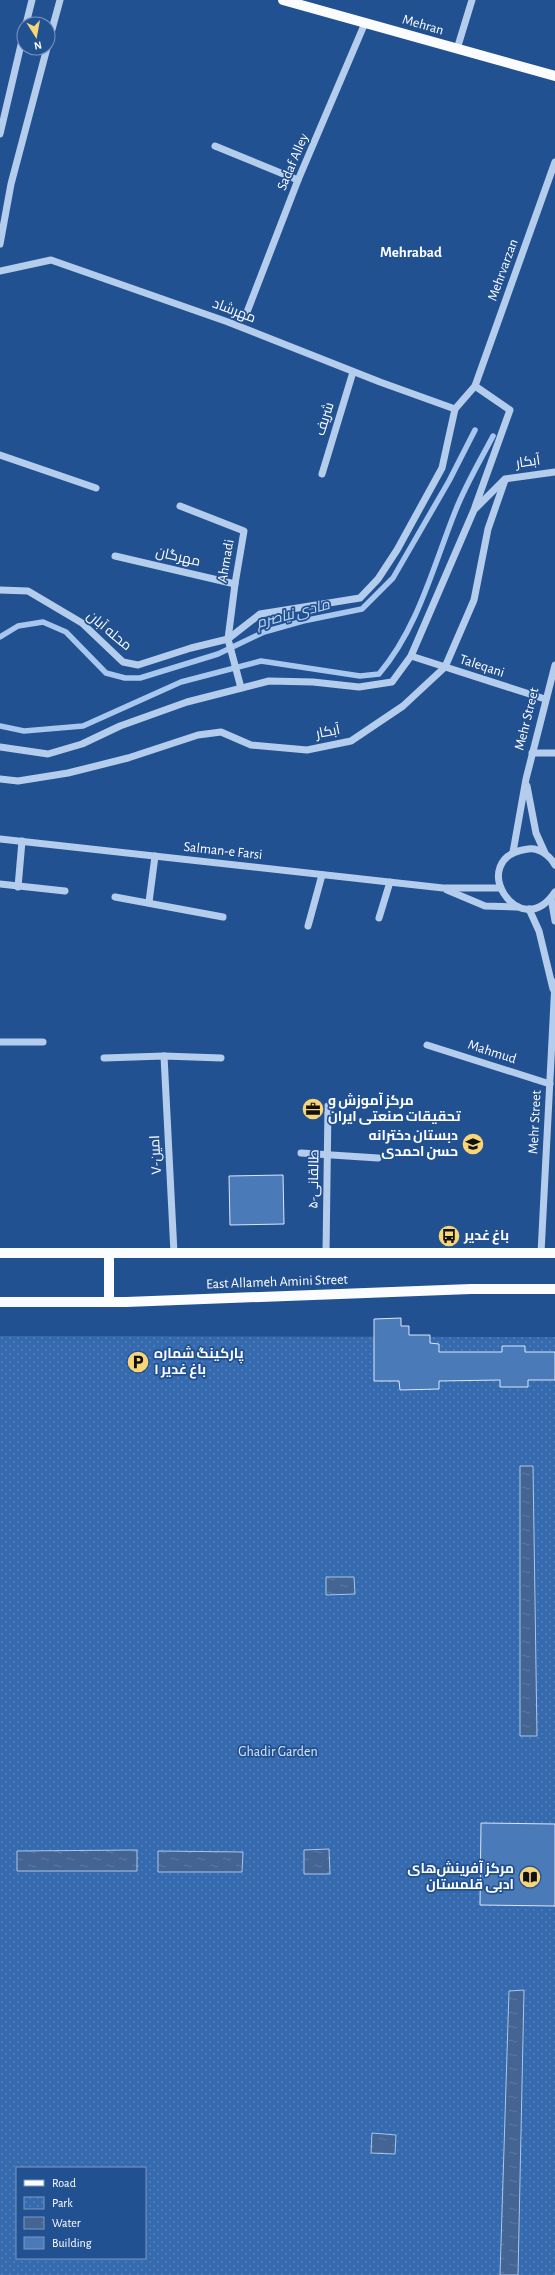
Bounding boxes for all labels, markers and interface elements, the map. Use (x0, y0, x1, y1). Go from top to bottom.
street label: Mehran (401, 12, 445, 38)
north arrow (16, 16, 56, 56)
text: N (33, 39, 43, 51)
street label: Sadaf Alley (275, 131, 311, 193)
street label: Mehrvarzan (485, 237, 521, 303)
district label: Mehrabad (380, 245, 442, 260)
street label: مهرشاد (211, 296, 257, 326)
street label: شریف (313, 401, 337, 437)
street label: آبکار (514, 452, 541, 471)
street label: Ahmadi (215, 538, 237, 584)
street label: مهرگان (154, 545, 202, 569)
water label: مادی نیاصرم (254, 597, 332, 633)
street label: محله آبان (84, 608, 134, 653)
street label: Taleqani (458, 652, 506, 680)
street label: Mehr Street (512, 686, 542, 752)
street label: آبکار (313, 722, 342, 741)
street label: Salman-e Farsi (183, 840, 263, 862)
street label: Mahmud (466, 1038, 518, 1066)
street label: Mehr Street (526, 1089, 544, 1154)
place label: مرکز آموزش و تحقیقات صنعتی ایران (328, 1092, 462, 1125)
office icon: مرکز آموزش و تحقیقات صنعتی ایران (300, 1096, 326, 1122)
place label: دبستان دخترانه حسن احمدی (368, 1129, 458, 1160)
school or university icon: دبستان دخترانه حسن احمدی (460, 1131, 486, 1157)
street label: ۷-امین (148, 1135, 164, 1175)
street label: ۵-طالقانی (306, 1149, 322, 1209)
bus stop icon: باغ غدیر (436, 1223, 462, 1249)
place label: باغ غدیر (463, 1229, 509, 1245)
street label: East Allameh Amini Street (206, 1273, 349, 1291)
place label: پارکینگ شماره ۱ باغ غدیر (154, 1345, 244, 1379)
parking icon: پارکینگ شماره ۱ باغ غدیر (125, 1349, 151, 1375)
park label: Ghadir Garden (238, 1745, 318, 1759)
place label: مرکز آفرینش‌های ادبی قلمستان (407, 1860, 514, 1893)
library icon: مرکز آفرینش‌های ادبی قلمستان (517, 1864, 543, 1890)
legend (16, 2167, 146, 2259)
text: Road (52, 2177, 76, 2189)
text: Park (52, 2197, 73, 2209)
text: Water (52, 2217, 81, 2229)
text: Building (52, 2237, 92, 2249)

